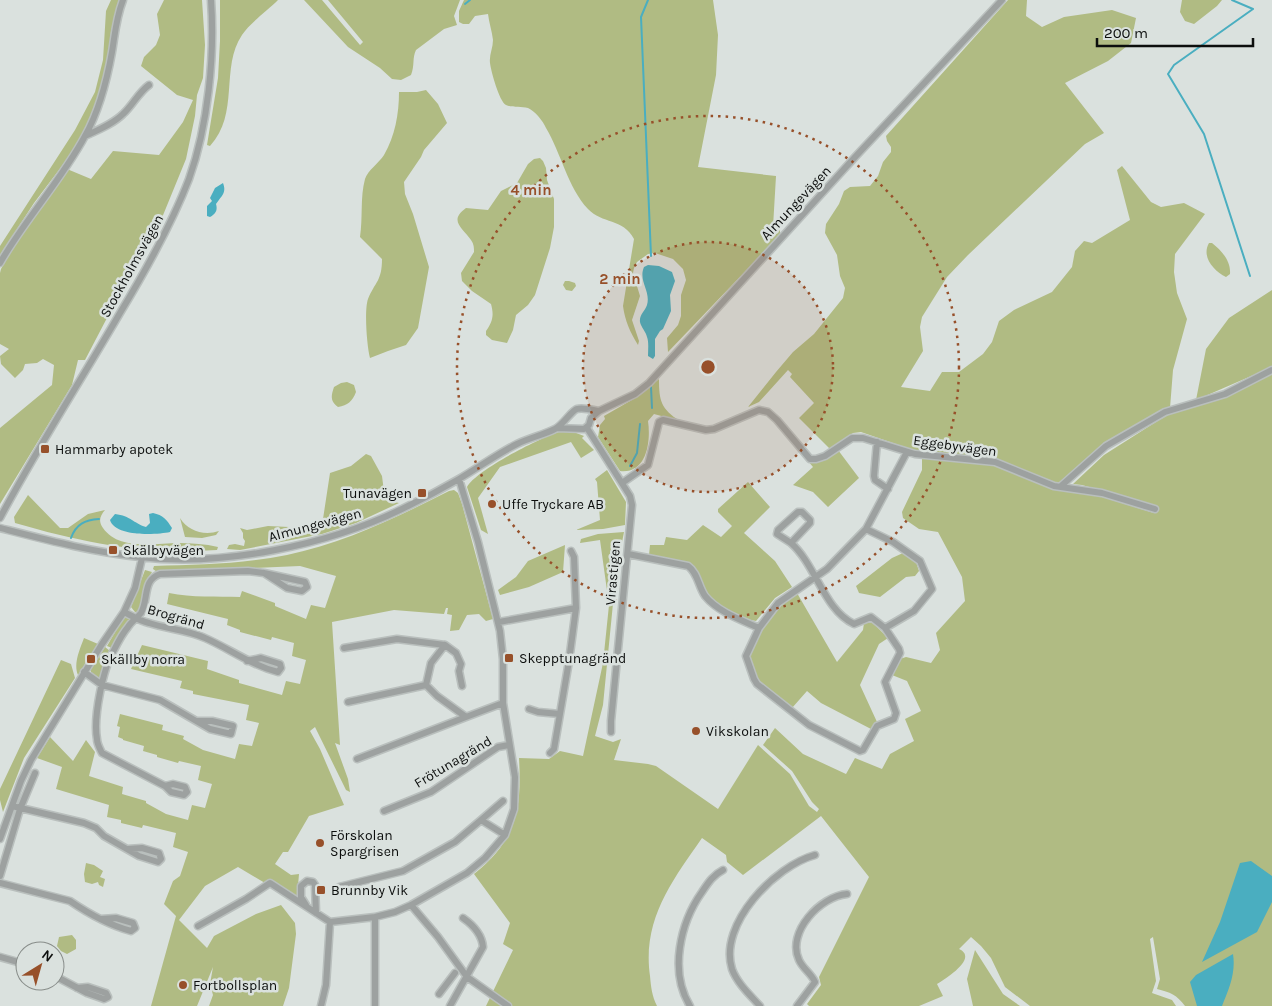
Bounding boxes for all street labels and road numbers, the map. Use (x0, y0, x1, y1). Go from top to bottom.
street label: Almungevägen (757, 162, 835, 244)
street label: Stockholmsvägen (97, 211, 167, 321)
street label: Eggebyvägen (912, 432, 998, 460)
street label: Almungevägen (267, 504, 363, 546)
street label: Virastigen (602, 540, 624, 606)
street label: Brogränd (145, 601, 207, 633)
street label: Frötunagränd (411, 732, 495, 792)

